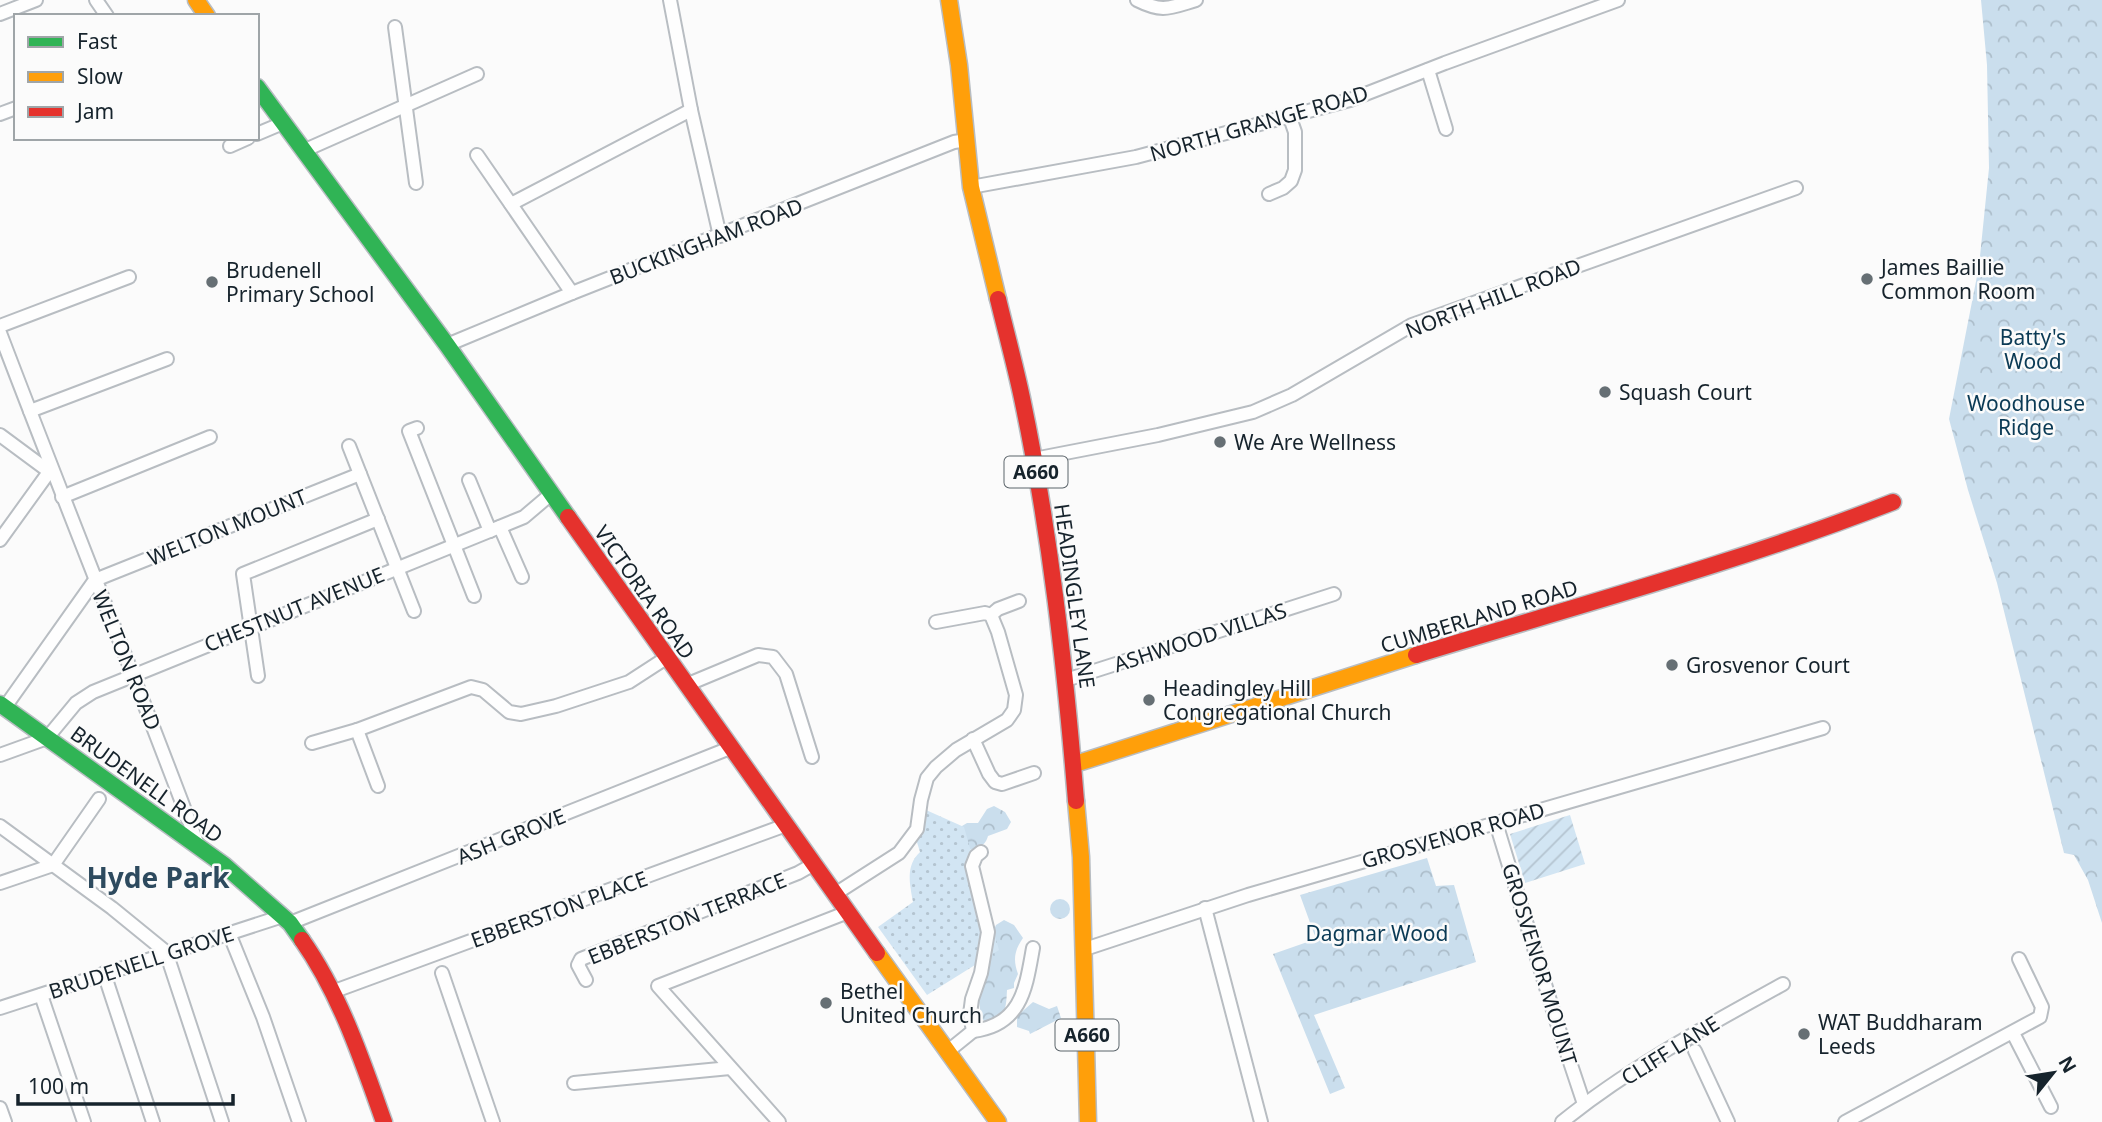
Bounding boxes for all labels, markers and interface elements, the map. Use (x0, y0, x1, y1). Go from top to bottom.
legend (14, 14, 259, 140)
text: Fast (77, 27, 118, 55)
text: Slow (77, 62, 123, 90)
street label: NORTH GRANGE ROAD (1146, 78, 1372, 168)
text: Jam (75, 97, 114, 125)
street label: BUCKINGHAM ROAD (605, 191, 807, 291)
street label: NORTH HILL ROAD (1401, 252, 1585, 344)
place label: James Baillie Common Room (1879, 253, 2036, 305)
place label: Brudenell Primary School (226, 256, 374, 308)
marker: James Baillie Common Room (1859, 271, 1875, 287)
marker: Brudenell Primary School (204, 274, 220, 290)
park label: Batty's Wood (2000, 323, 2066, 375)
place label: Squash Court (1619, 378, 1752, 406)
marker: Squash Court (1597, 384, 1613, 400)
park label: Woodhouse Ridge (1967, 389, 2085, 441)
place label: We Are Wellness (1234, 428, 1396, 456)
marker: We Are Wellness (1212, 434, 1228, 450)
road number: A660 (1004, 457, 1068, 488)
street label: WELTON MOUNT (143, 482, 311, 572)
street label: HEADINGLEY LANE (1048, 502, 1102, 690)
street label: VICTORIA ROAD (588, 519, 702, 665)
street label: CHESTNUT AVENUE (200, 560, 388, 658)
street label: CUMBERLAND ROAD (1377, 573, 1581, 659)
street label: WELTON ROAD (86, 586, 168, 734)
street label: ASHWOOD VILLAS (1110, 596, 1290, 678)
place label: Grosvenor Court (1686, 651, 1850, 679)
marker: Grosvenor Court (1664, 657, 1680, 673)
place label: Headingley Hill Congregational Church (1163, 674, 1392, 726)
marker: Headingley Hill Congregational Church (1141, 692, 1157, 708)
street label: BRUDENELL ROAD (65, 719, 229, 849)
street label: GROSVENOR ROAD (1358, 795, 1548, 875)
street label: ASH GROVE (453, 802, 569, 870)
district label: Hyde Park (86, 858, 230, 896)
street label: GROSVENOR MOUNT (1496, 860, 1584, 1069)
street label: EBBERSTON PLACE (467, 864, 651, 954)
street label: EBBERSTON TERRACE (584, 865, 790, 971)
street label: BRUDENELL GROVE (45, 919, 237, 1005)
park label: Dagmar Wood (1305, 919, 1449, 947)
place label: Bethel United Church (840, 977, 982, 1029)
marker: Bethel United Church (818, 995, 834, 1011)
place label: WAT Buddharam Leeds (1818, 1008, 1983, 1060)
street label: CLIFF LANE (1616, 1009, 1724, 1091)
road number: A660 (1056, 1020, 1118, 1050)
marker: WAT Buddharam Leeds (1796, 1026, 1812, 1042)
north arrow (2018, 1038, 2088, 1108)
text: N (2053, 1051, 2083, 1078)
scale bar (18, 1062, 233, 1106)
text: 100 m (28, 1072, 89, 1100)

